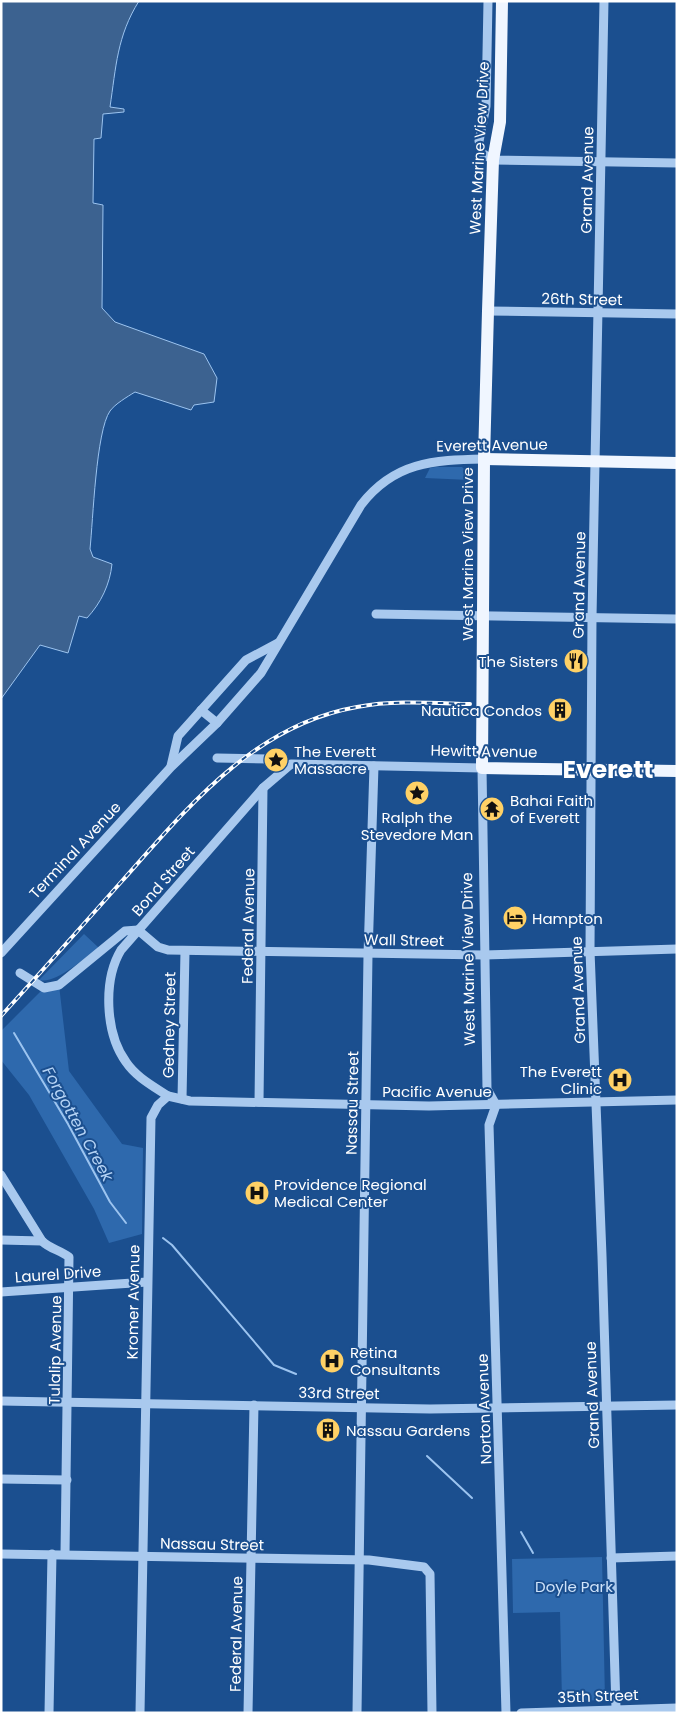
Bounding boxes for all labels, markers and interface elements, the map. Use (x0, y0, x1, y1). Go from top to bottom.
street label: West Marine View Drive (464, 61, 494, 235)
street label: Grand Avenue (576, 126, 598, 234)
street label: 26th Street (541, 288, 623, 310)
street label: Everett Avenue (436, 434, 548, 456)
street label: West Marine View Drive (457, 467, 478, 641)
street label: Grand Avenue (568, 531, 590, 639)
restaurant icon: The Sisters (563, 648, 589, 674)
place label: The Sisters (478, 651, 558, 672)
building icon: Nautica Condos (547, 697, 573, 723)
place label: Nautica Condos (421, 700, 542, 721)
street label: Hewitt Avenue (430, 740, 538, 762)
place label: The Everett Massacre (294, 741, 376, 779)
place icon: The Everett Massacre (263, 747, 289, 773)
district label: Everett (563, 752, 653, 787)
place icon: Ralph the Stevedore Man (404, 780, 430, 806)
place label: Bahai Faith of Everett (510, 790, 593, 828)
temple icon: Bahai Faith of Everett (479, 796, 505, 822)
street label: Terminal Avenue (24, 797, 126, 903)
place label: Ralph the Stevedore Man (361, 807, 473, 845)
street label: Bond Street (127, 841, 199, 921)
street label: Federal Avenue (236, 868, 260, 984)
street label: West Marine View Drive (456, 872, 480, 1046)
hotel icon: Hampton (502, 905, 528, 931)
place label: Hampton (532, 908, 603, 929)
street label: Wall Street (364, 929, 444, 951)
street label: Grand Avenue (566, 936, 590, 1044)
street label: Gedney Street (158, 972, 180, 1078)
street label: Nassau Street (341, 1051, 363, 1155)
place label: The Everett Clinic (520, 1061, 602, 1099)
water label: Forgotten Creek (37, 1062, 120, 1186)
hospital icon: The Everett Clinic (607, 1067, 633, 1093)
street label: Pacific Avenue (382, 1081, 492, 1102)
place label: Providence Regional Medical Center (274, 1174, 427, 1212)
hospital icon: Providence Regional Medical Center (244, 1180, 270, 1206)
street label: Kromer Avenue (121, 1244, 145, 1360)
street label: Laurel Drive (14, 1261, 102, 1287)
street label: Tulalip Avenue (44, 1295, 66, 1405)
street label: Grand Avenue (580, 1341, 604, 1449)
place label: Retina Consultants (350, 1342, 441, 1380)
hospital icon: Retina Consultants (319, 1348, 345, 1374)
street label: Norton Avenue (472, 1353, 496, 1465)
street label: 33rd Street (298, 1382, 380, 1404)
building icon: Nassau Gardens (315, 1417, 341, 1443)
place label: Nassau Gardens (346, 1420, 471, 1441)
street label: Nassau Street (160, 1533, 264, 1555)
street label: Federal Avenue (224, 1576, 248, 1692)
park label: Doyle Park (535, 1576, 613, 1597)
street label: 35th Street (557, 1684, 639, 1708)

